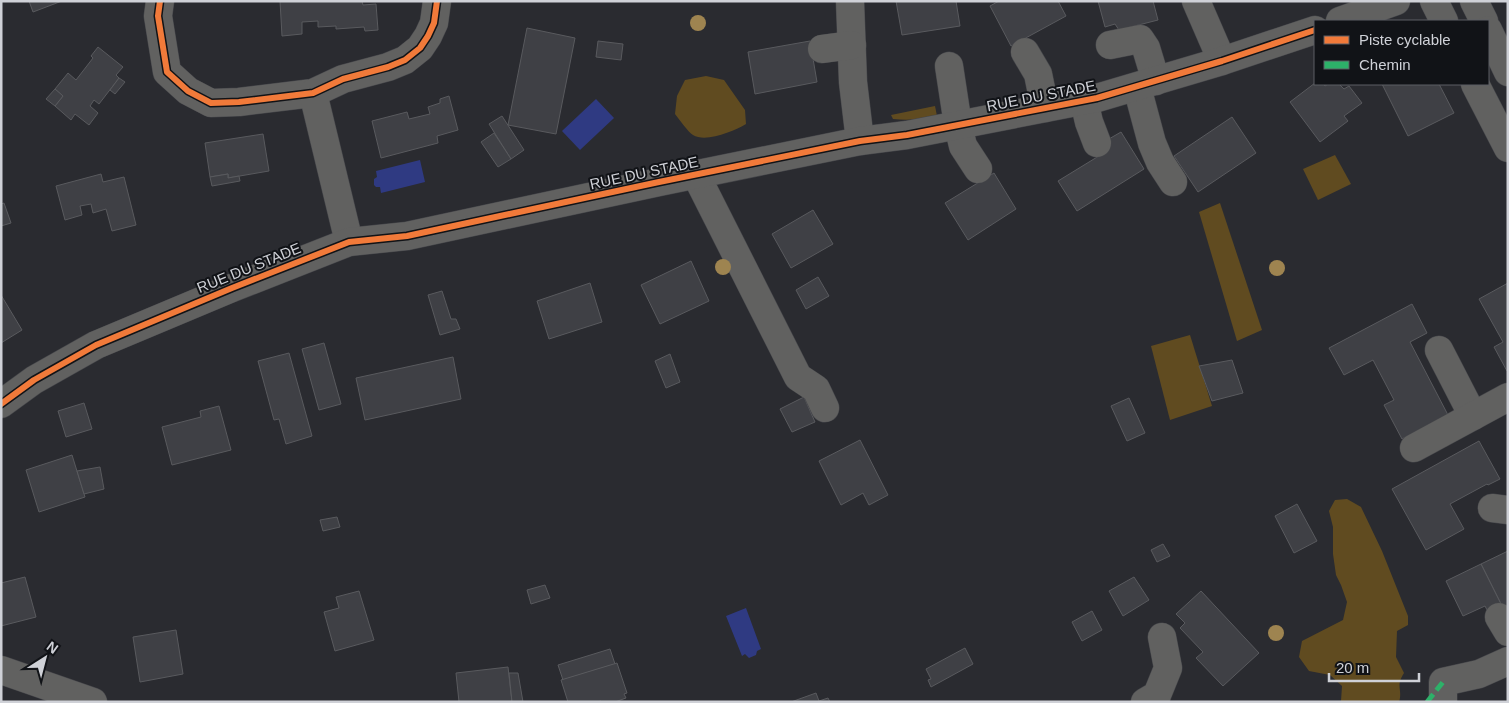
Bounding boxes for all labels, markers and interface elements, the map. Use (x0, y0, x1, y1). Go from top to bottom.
legend (1314, 20, 1489, 85)
text: Piste cyclable (1359, 31, 1451, 48)
text: Chemin (1359, 56, 1411, 73)
street label: RUE DU STADE (985, 77, 1097, 114)
street label: RUE DU STADE (588, 153, 700, 192)
street label: RUE DU STADE (194, 239, 303, 296)
north arrow (20, 633, 70, 683)
text: N (44, 638, 61, 657)
scale bar (1329, 650, 1419, 682)
text: 20 m (1336, 659, 1369, 676)

